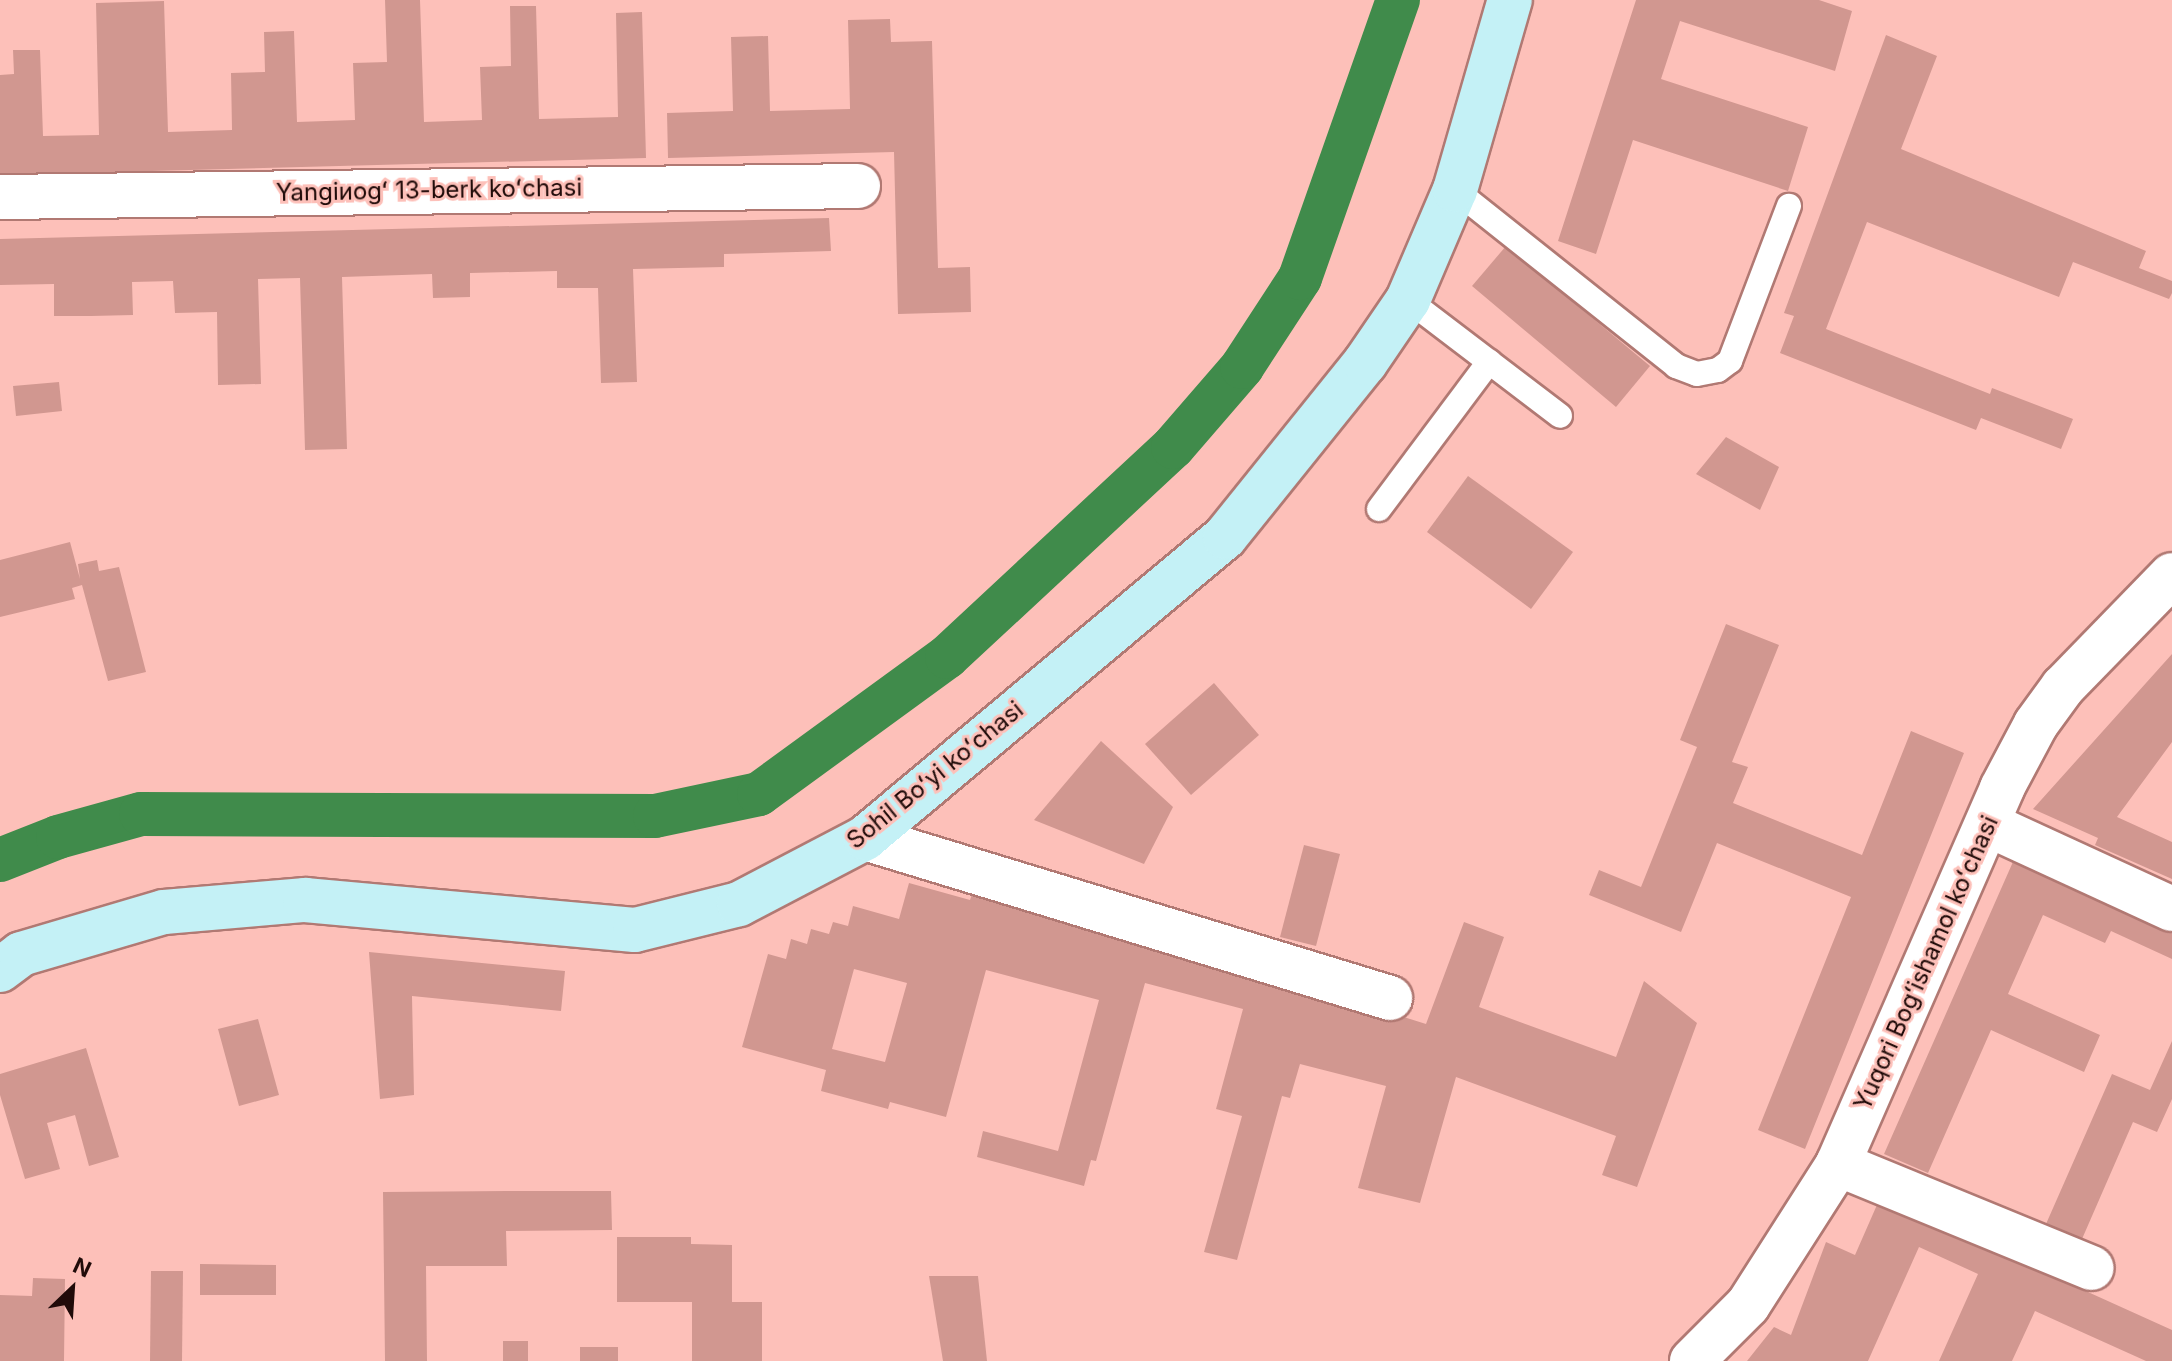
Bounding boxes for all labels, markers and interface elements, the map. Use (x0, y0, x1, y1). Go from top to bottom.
street label: Yangiиogʻ 13-berk koʻchasi (276, 173, 582, 207)
street label: Sohil Boʻyi koʻchasi (841, 695, 1029, 855)
street label: Yuqori Bogʻishamol koʻchasi (1848, 811, 2004, 1115)
north arrow (32, 1249, 112, 1329)
text: N (69, 1252, 95, 1283)

